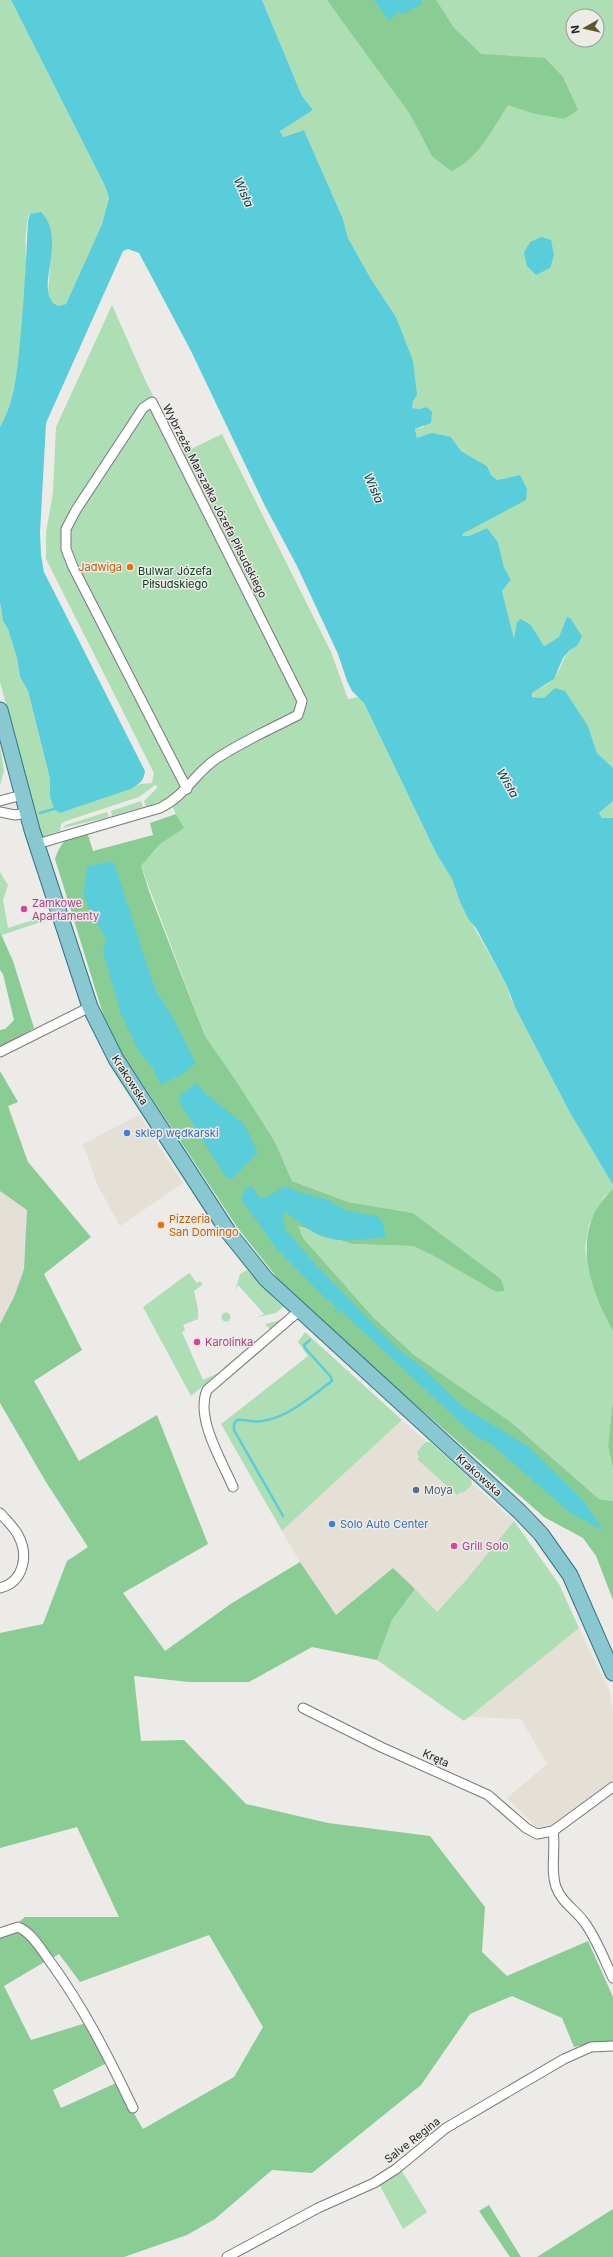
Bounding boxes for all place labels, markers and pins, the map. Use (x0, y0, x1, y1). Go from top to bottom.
place label: Jadwiga (78, 560, 122, 574)
marker: Jadwiga (125, 562, 135, 572)
place label: Zamkowe Apartamenty (32, 896, 99, 923)
marker: Zamkowe Apartamenty (19, 904, 29, 914)
place label: sklep wędkarski (135, 1126, 219, 1140)
marker: sklep wędkarski (122, 1128, 132, 1138)
place label: Pizzeria San Domingo (169, 1212, 239, 1239)
marker: Pizzeria San Domingo (156, 1220, 166, 1230)
place label: Karolinka (205, 1335, 253, 1349)
marker: Karolinka (192, 1337, 202, 1347)
place label: Moya (424, 1483, 453, 1497)
marker: Moya (411, 1485, 421, 1495)
place label: Solo Auto Center (340, 1517, 428, 1531)
marker: Solo Auto Center (327, 1519, 337, 1529)
place label: Grill Solo (462, 1539, 509, 1553)
marker: Grill Solo (449, 1541, 459, 1551)

